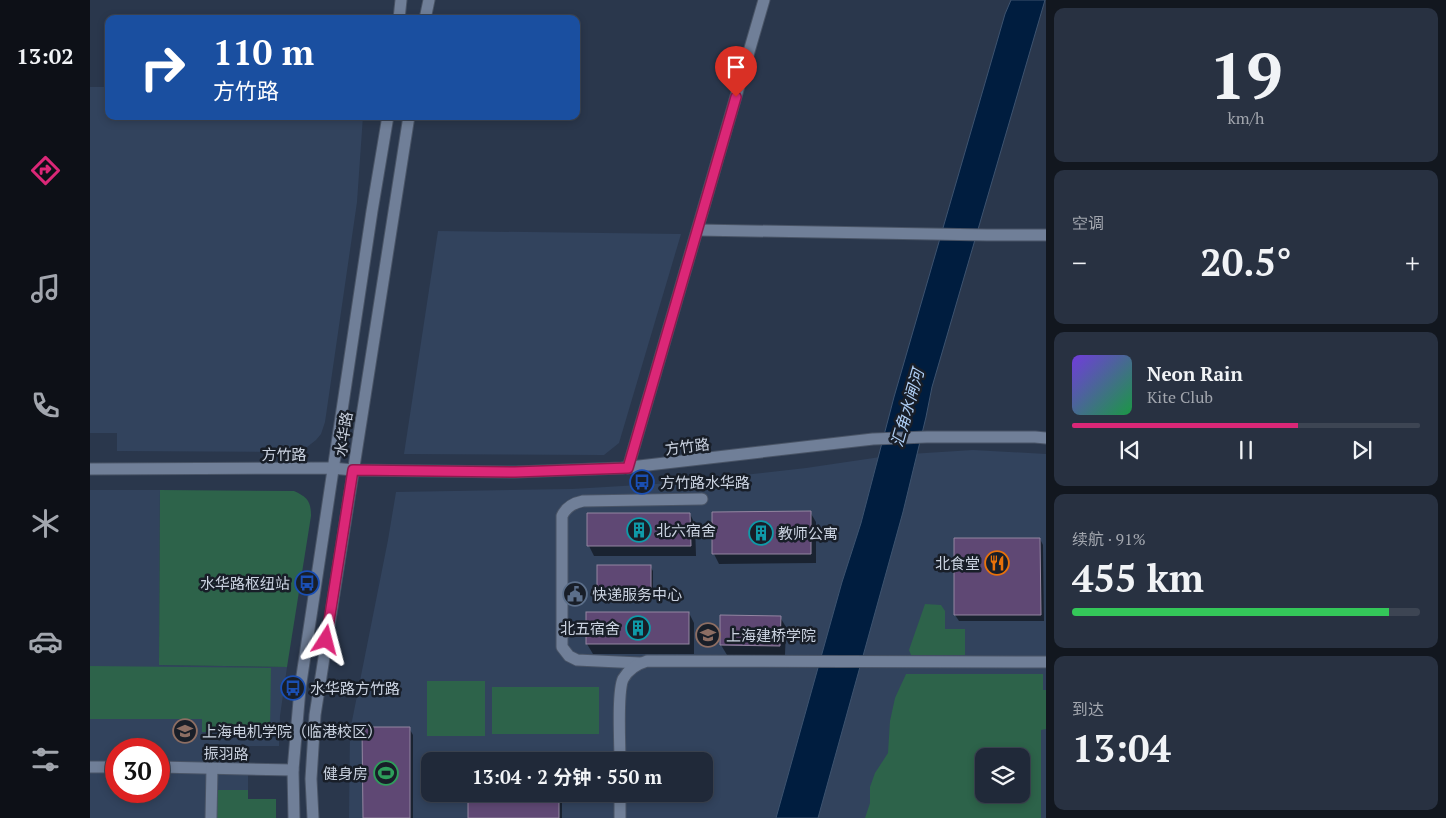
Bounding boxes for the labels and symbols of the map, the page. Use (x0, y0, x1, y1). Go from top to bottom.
pin (715, 46, 757, 97)
water label: 汇角水闸河 (885, 364, 929, 449)
street label: 水华路 (330, 410, 356, 458)
street label: 方竹路 (663, 433, 711, 459)
street label: 方竹路 (261, 444, 307, 464)
bus stop icon: 方竹路水华路 (629, 469, 655, 495)
place label: 方竹路水华路 (660, 472, 750, 492)
building icon: 北六宿舍 (626, 517, 652, 543)
place label: 北六宿舍 (656, 520, 716, 540)
building icon: 教师公寓 (748, 520, 774, 546)
place label: 教师公寓 (778, 523, 838, 543)
restaurant icon: 北食堂 (984, 550, 1010, 576)
place label: 北食堂 (935, 553, 980, 573)
bus stop icon: 水华路枢纽站 (294, 570, 320, 596)
place label: 水华路枢纽站 (200, 573, 290, 593)
public building icon: 快递服务中心 (562, 581, 588, 607)
place label: 快递服务中心 (592, 584, 682, 604)
position arrow (299, 613, 351, 665)
building icon: 北五宿舍 (625, 615, 651, 641)
place label: 北五宿舍 (560, 618, 620, 638)
school or university icon: 上海建桥学院 (695, 622, 721, 648)
place label: 上海建桥学院 (726, 625, 816, 645)
bus stop icon: 水华路方竹路 (280, 675, 306, 701)
place label: 水华路方竹路 (310, 678, 400, 698)
school or university icon: 上海电机学院（临港校区） (172, 718, 198, 744)
place label: 上海电机学院（临港校区） (202, 721, 382, 741)
speed limit sign: 30 (105, 738, 170, 803)
street label: 振羽路 (203, 743, 249, 763)
sports icon: 健身房 (373, 760, 399, 786)
place label: 健身房 (323, 763, 368, 783)

